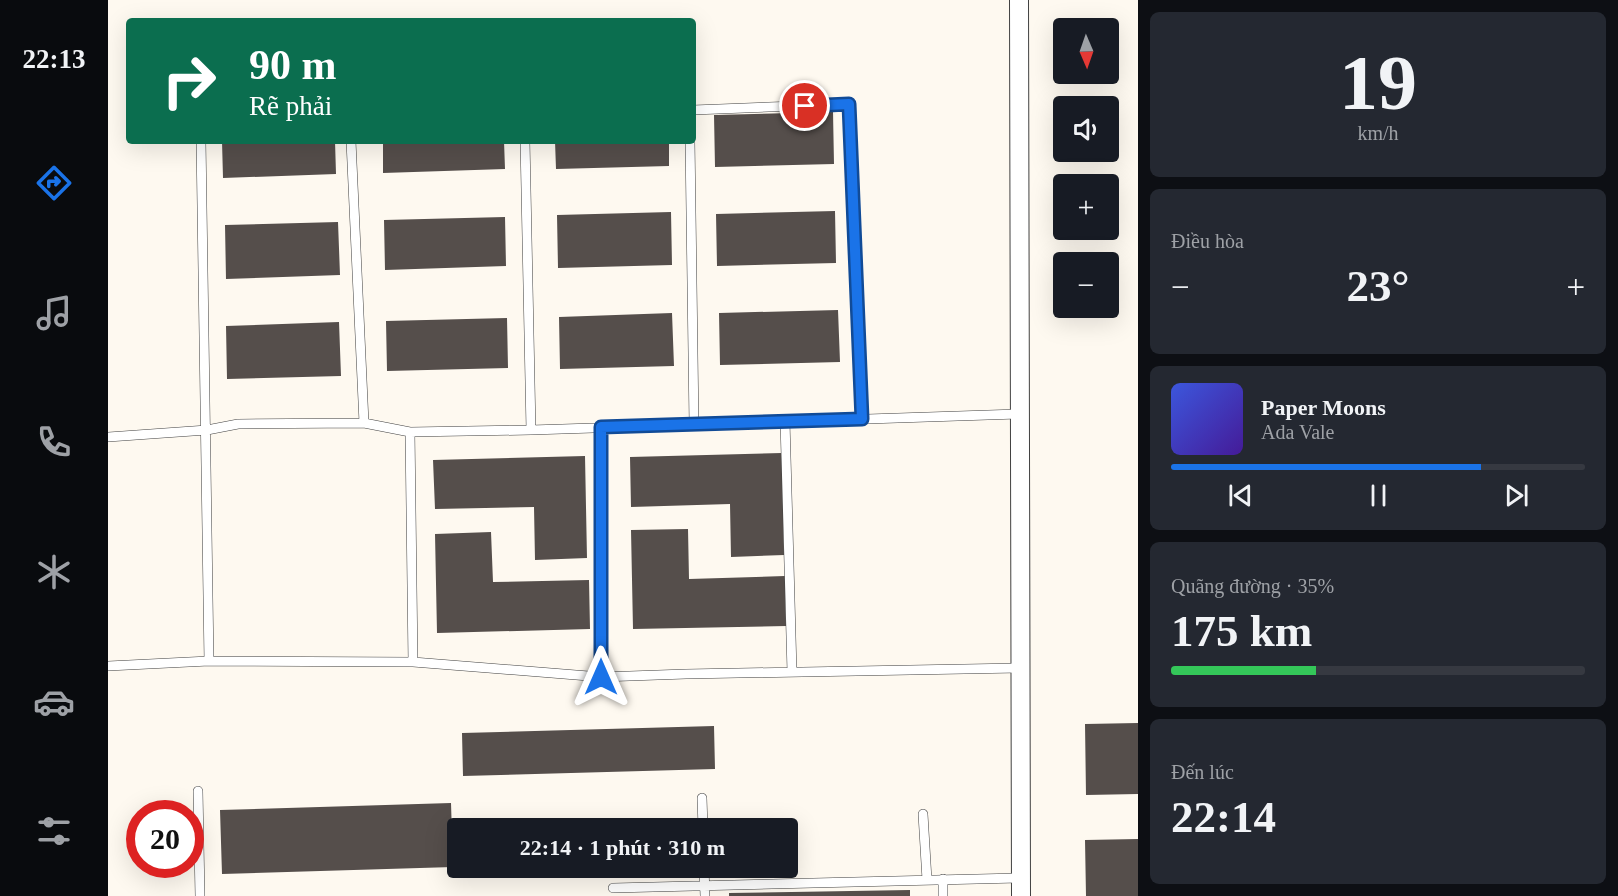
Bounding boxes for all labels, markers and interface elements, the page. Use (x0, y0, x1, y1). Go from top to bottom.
north arrow (1053, 18, 1119, 84)
map controls (1053, 18, 1119, 318)
text: 19 (1339, 39, 1417, 126)
icon: right (150, 42, 228, 120)
text: 90 m (249, 42, 337, 88)
text: 22:13 (23, 44, 86, 74)
pin (779, 80, 830, 131)
icon: arrive (788, 89, 821, 122)
text: Rẽ phải (249, 91, 332, 121)
button: sound (1053, 96, 1119, 162)
text: km/h (1357, 122, 1399, 144)
icon: directions (33, 162, 75, 204)
button: + (1053, 174, 1119, 240)
text: Điều hòa (1171, 230, 1244, 252)
button: − (1053, 252, 1119, 318)
text: 23° (1347, 261, 1410, 311)
text: − (1171, 269, 1190, 305)
text: + (1566, 269, 1585, 305)
icon: music (33, 292, 75, 334)
text: Paper Moons (1261, 395, 1386, 420)
icon: phone (33, 421, 75, 463)
text: Ada Vale (1261, 421, 1335, 443)
icon: previous (1224, 479, 1257, 512)
icon: pause (1362, 479, 1395, 512)
icon: next (1500, 479, 1533, 512)
icon: climate (33, 551, 75, 593)
text: Quãng đường · 35% (1171, 575, 1334, 597)
text: 175 km (1171, 606, 1312, 656)
position arrow (569, 645, 633, 709)
icon: car (33, 681, 75, 723)
text: Đến lúc (1171, 761, 1234, 783)
text: 22:14 (1171, 792, 1276, 842)
speed limit sign: 20 (126, 800, 204, 878)
icon: filters (33, 810, 75, 852)
text: 22:14 · 1 phút · 310 m (520, 835, 725, 860)

